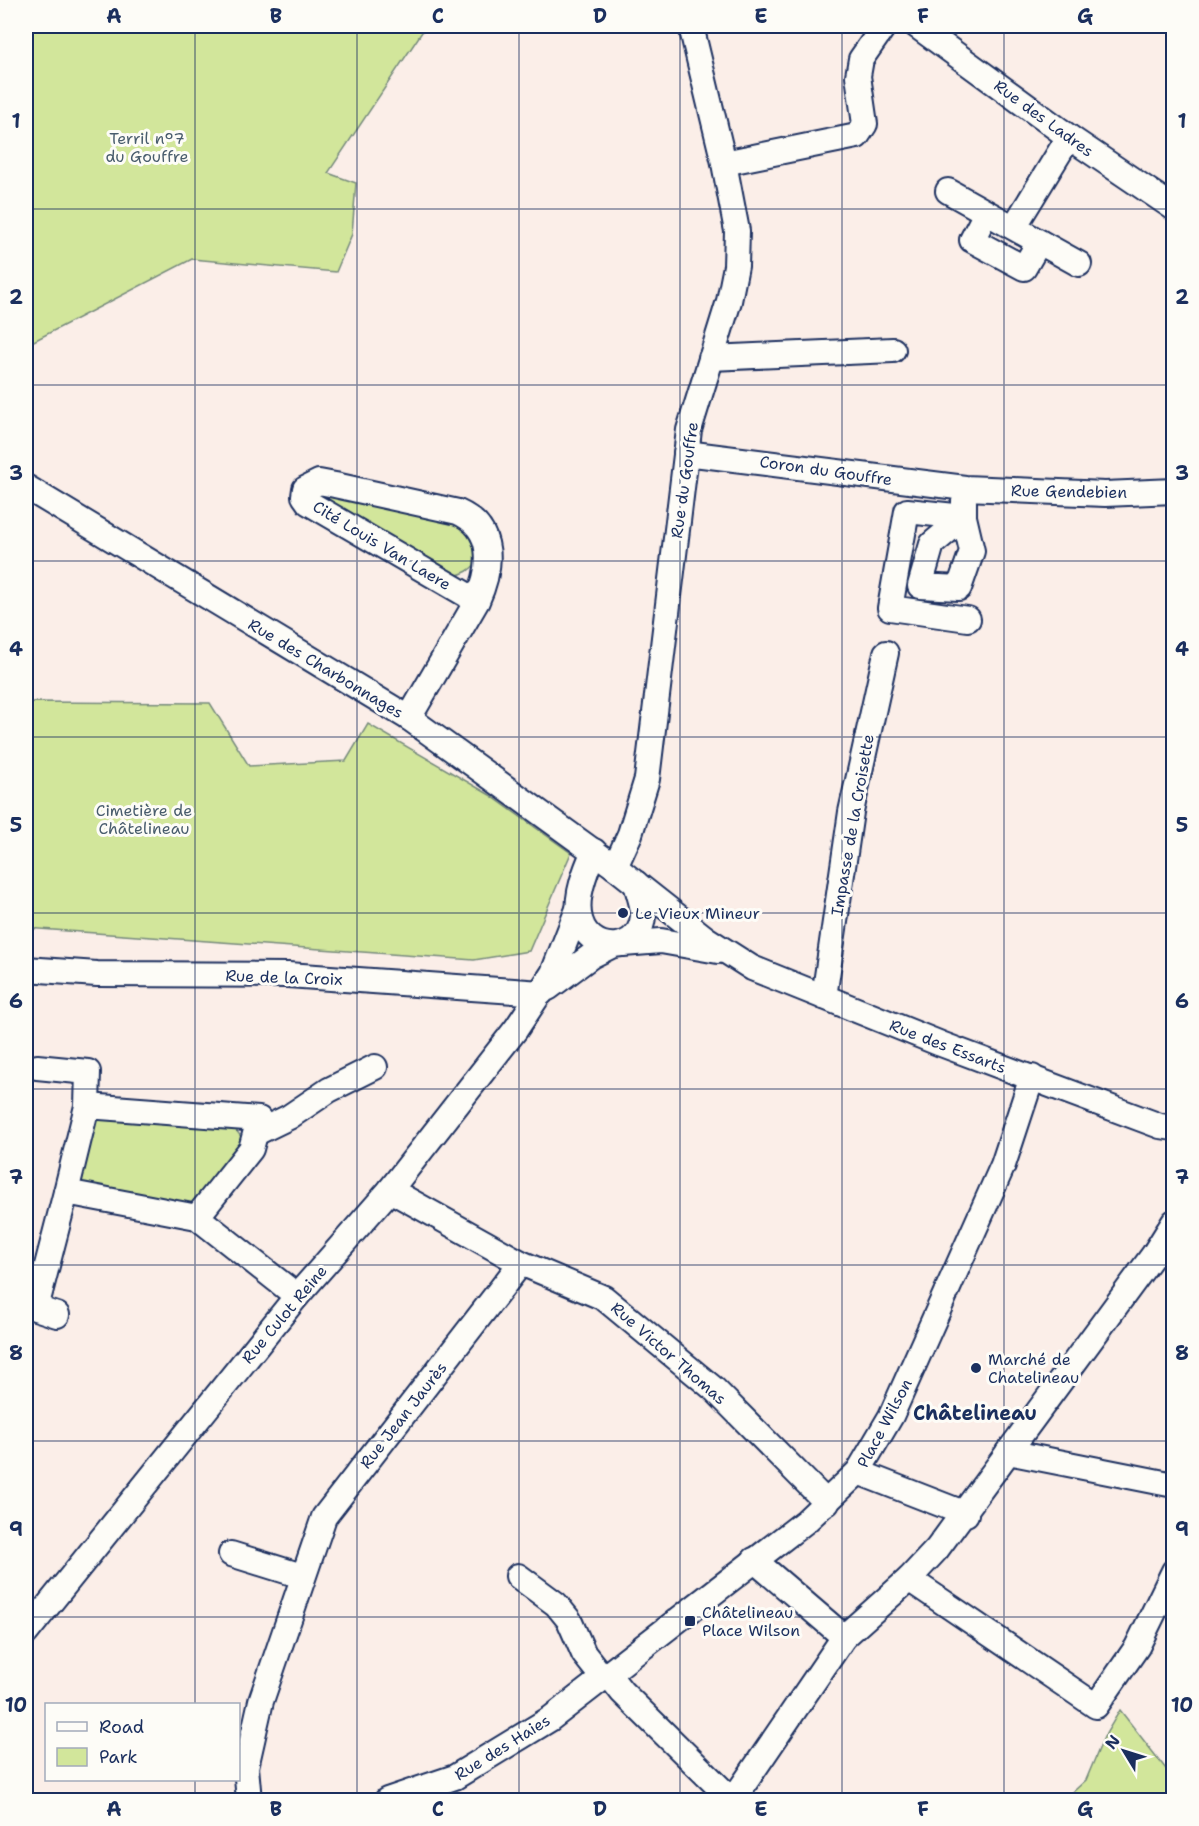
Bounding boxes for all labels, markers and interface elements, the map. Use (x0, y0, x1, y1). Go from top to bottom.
text: A (106, 3, 122, 29)
text: B (270, 3, 282, 29)
text: C (432, 3, 444, 29)
text: D (593, 3, 607, 29)
text: E (754, 3, 768, 29)
text: F (917, 3, 929, 29)
text: G (1077, 3, 1093, 29)
street label: Rue des Ladres (990, 75, 1098, 162)
text: 1 (11, 108, 21, 134)
text: 1 (1177, 108, 1187, 134)
park label: Terril n°7 du Gouffre (105, 128, 189, 167)
text: 2 (9, 284, 23, 310)
text: 2 (1175, 284, 1189, 310)
street label: Rue du Gouffre (666, 421, 703, 540)
street label: Coron du Gouffre (758, 451, 894, 490)
text: 3 (9, 460, 23, 486)
text: 3 (1175, 460, 1189, 486)
street label: Rue Gendebien (1011, 480, 1127, 503)
street label: Cité Louis Van Laere (309, 496, 455, 595)
street label: Rue des Charbonnages (244, 614, 407, 723)
text: 4 (9, 636, 23, 662)
text: 4 (1175, 636, 1189, 662)
street label: Impasse de la Croisette (826, 733, 879, 918)
park label: Cimetière de Châtelineau (96, 800, 192, 839)
text: 5 (10, 812, 22, 838)
text: 5 (1176, 812, 1188, 838)
place label: Le Vieux Mineur (635, 903, 760, 924)
marker: Le Vieux Mineur (616, 906, 630, 920)
street label: Rue de la Croix (225, 965, 343, 990)
text: 6 (9, 988, 23, 1014)
text: 6 (1175, 988, 1189, 1014)
street label: Rue des Essarts (887, 1015, 1009, 1078)
text: 7 (9, 1164, 23, 1190)
text: 7 (1175, 1164, 1189, 1190)
street label: Rue Culot Reine (237, 1261, 332, 1368)
street label: Rue Victor Thomas (607, 1297, 731, 1409)
text: 8 (9, 1340, 23, 1366)
text: 8 (1175, 1340, 1189, 1366)
place label: Marché de Chatelineau (988, 1349, 1079, 1388)
street label: Rue Jean Jaurès (355, 1358, 452, 1473)
marker: Marché de Chatelineau (969, 1361, 983, 1375)
street label: Place Wilson (852, 1375, 917, 1471)
district label: Châtelineau (913, 1400, 1037, 1426)
text: 9 (9, 1516, 23, 1542)
text: 9 (1175, 1516, 1189, 1542)
place label: Châtelineau Place Wilson (702, 1602, 800, 1641)
marker: Châtelineau Place Wilson (683, 1614, 697, 1628)
text: 10 (5, 1692, 27, 1718)
text: 10 (1171, 1692, 1193, 1718)
legend (45, 1703, 240, 1781)
street label: Rue des Haies (451, 1710, 554, 1785)
text: Road (99, 1715, 144, 1739)
north arrow (1094, 1721, 1154, 1781)
text: N (1100, 1731, 1125, 1754)
text: Park (99, 1745, 138, 1769)
text: A (106, 1796, 122, 1822)
text: B (270, 1796, 282, 1822)
text: C (432, 1796, 444, 1822)
text: D (593, 1796, 607, 1822)
text: E (754, 1796, 768, 1822)
text: F (917, 1796, 929, 1822)
text: G (1077, 1796, 1093, 1822)

